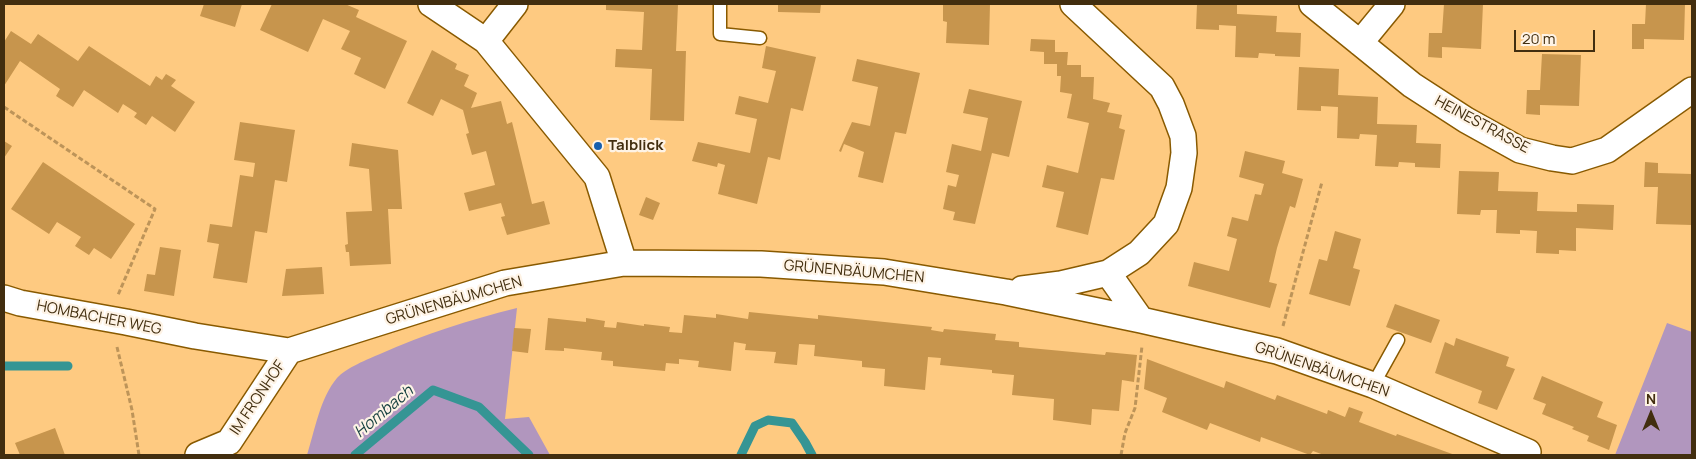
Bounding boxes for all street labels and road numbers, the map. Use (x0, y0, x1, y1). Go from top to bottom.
street label: HEINESTRASSE (1431, 92, 1533, 158)
street label: GRÜNENBÄUMCHEN (783, 257, 925, 287)
street label: GRÜNENBÄUMCHEN (384, 273, 524, 329)
street label: HOMBACHER WEG (35, 297, 163, 339)
street label: GRÜNENBÄUMCHEN (1252, 339, 1392, 401)
street label: IM FRONHOF (227, 357, 289, 439)

